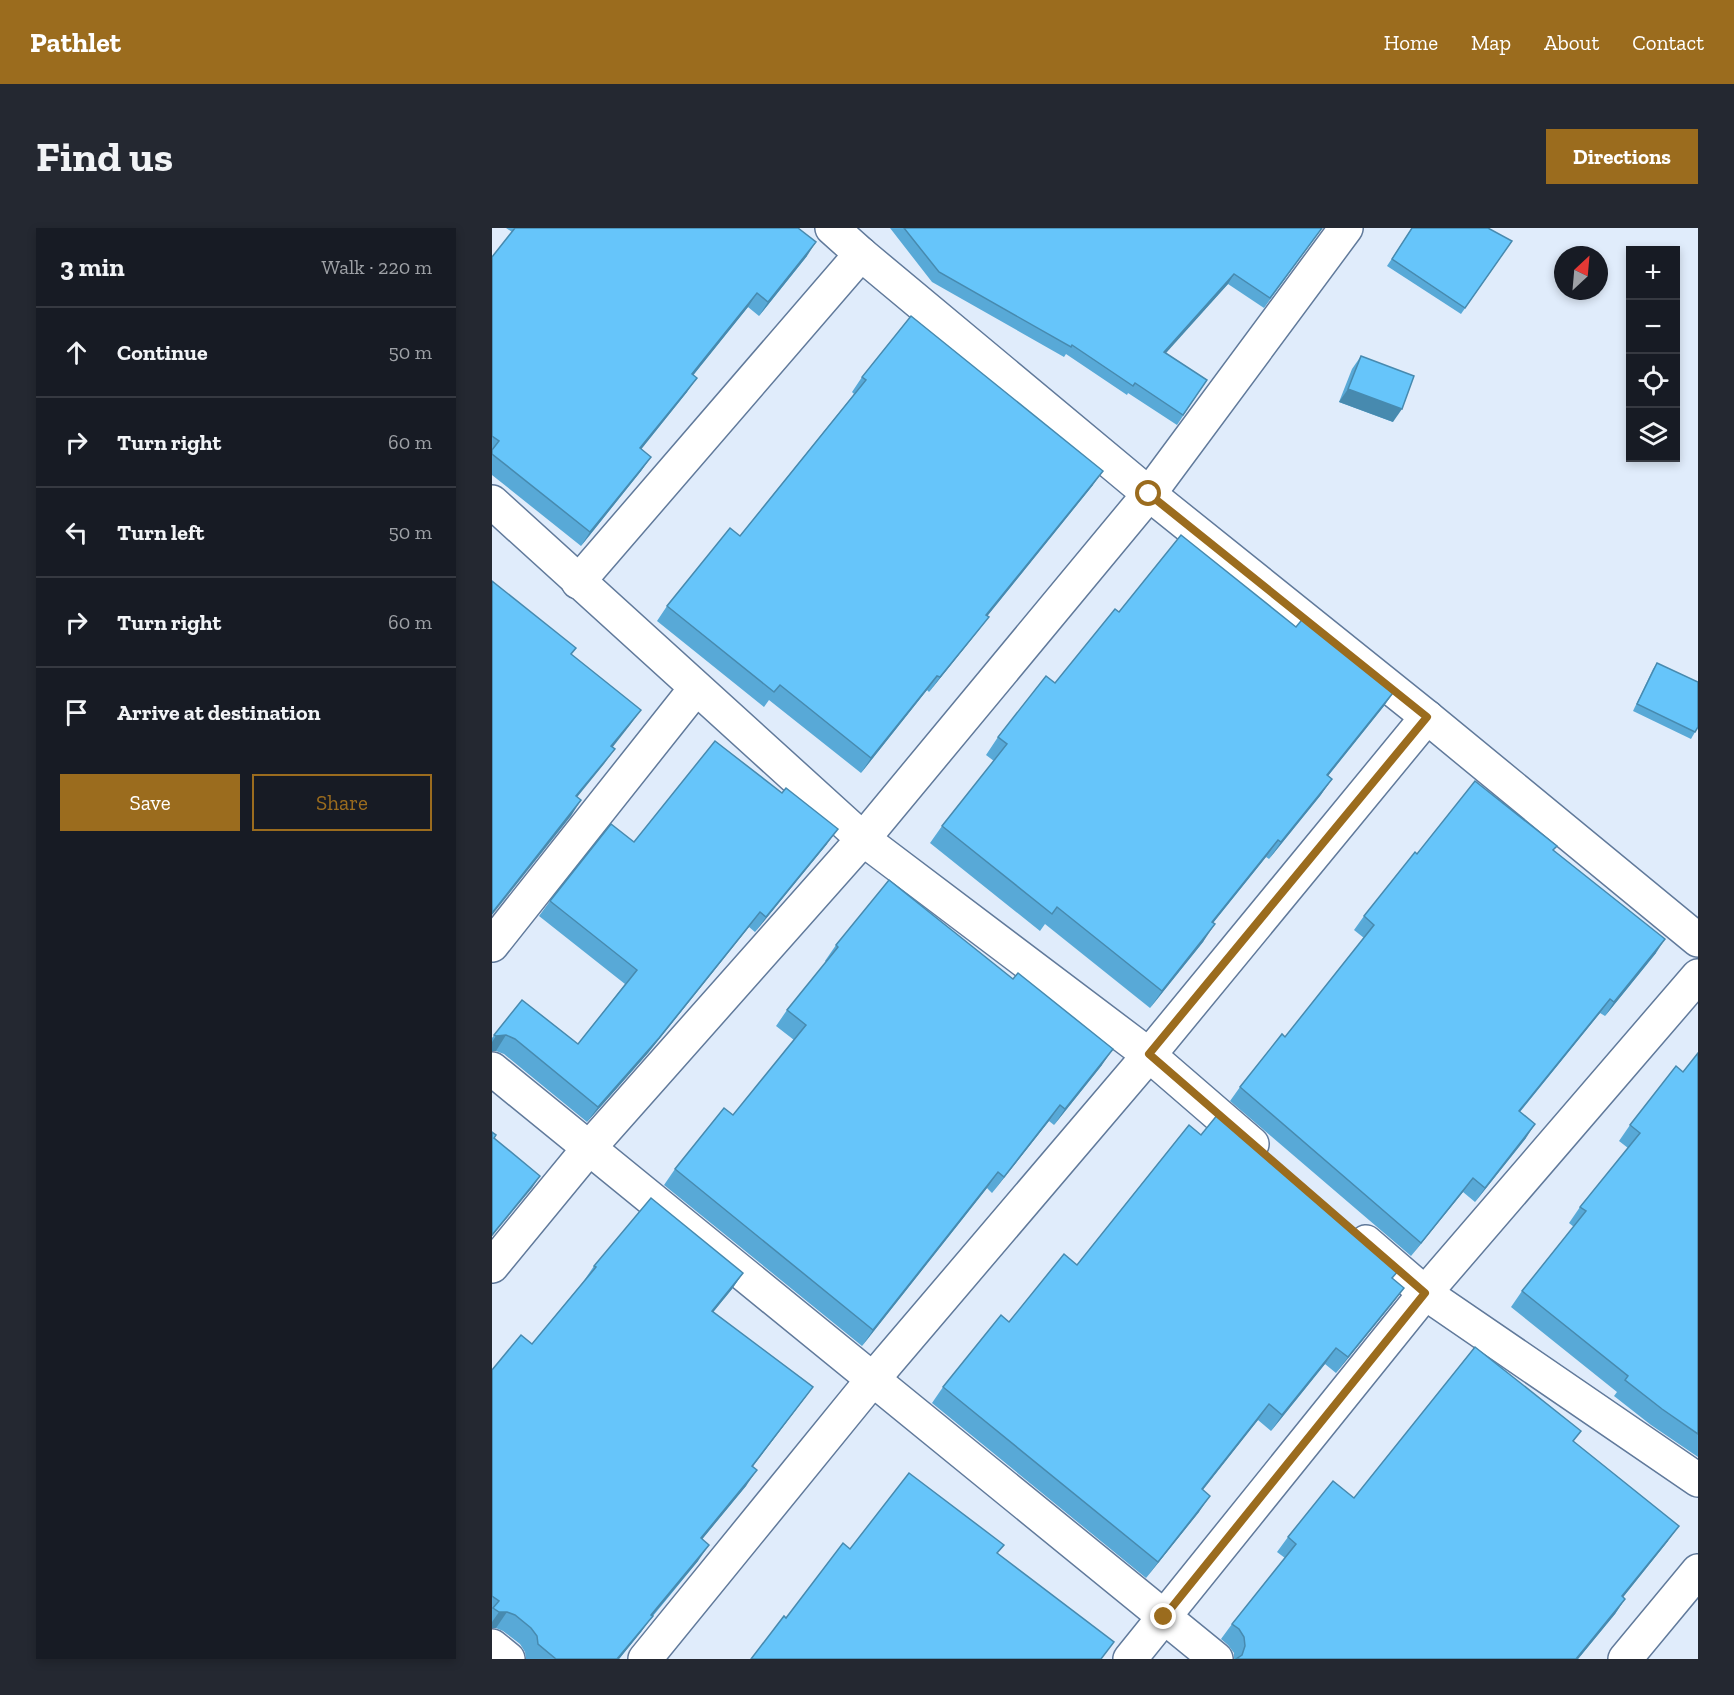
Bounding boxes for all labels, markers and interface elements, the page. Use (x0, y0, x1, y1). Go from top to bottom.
text: Pathlet (30, 26, 121, 59)
text: Home (1384, 30, 1438, 55)
text: Map (1471, 30, 1511, 55)
text: About (1544, 30, 1599, 55)
text: Contact (1632, 30, 1704, 55)
button: Directions (1546, 129, 1698, 184)
text: Find us (36, 131, 173, 182)
north arrow (1554, 246, 1608, 300)
map controls (1626, 246, 1680, 462)
button: + (1626, 246, 1680, 300)
text: 3 min (60, 251, 125, 283)
text: Walk · 220 m (321, 255, 432, 279)
button: − (1626, 300, 1680, 354)
icon: ahead (60, 336, 93, 369)
text: Continue (117, 339, 208, 366)
text: 50 m (388, 340, 432, 364)
button: locate (1626, 354, 1680, 408)
button: layers (1626, 408, 1680, 462)
icon: right (60, 426, 93, 459)
text: Turn right (117, 429, 221, 456)
text: 60 m (388, 430, 432, 454)
route start (1135, 480, 1161, 506)
icon: left (60, 516, 93, 549)
text: Turn left (117, 519, 204, 546)
text: 50 m (388, 520, 432, 544)
icon: right (60, 606, 93, 639)
text: Turn right (117, 609, 221, 636)
text: 60 m (388, 610, 432, 634)
icon: arrive (60, 696, 93, 729)
text: Arrive at destination (117, 699, 320, 726)
button: Save (60, 774, 240, 831)
button: Share (252, 774, 432, 831)
route end (1150, 1603, 1176, 1629)

